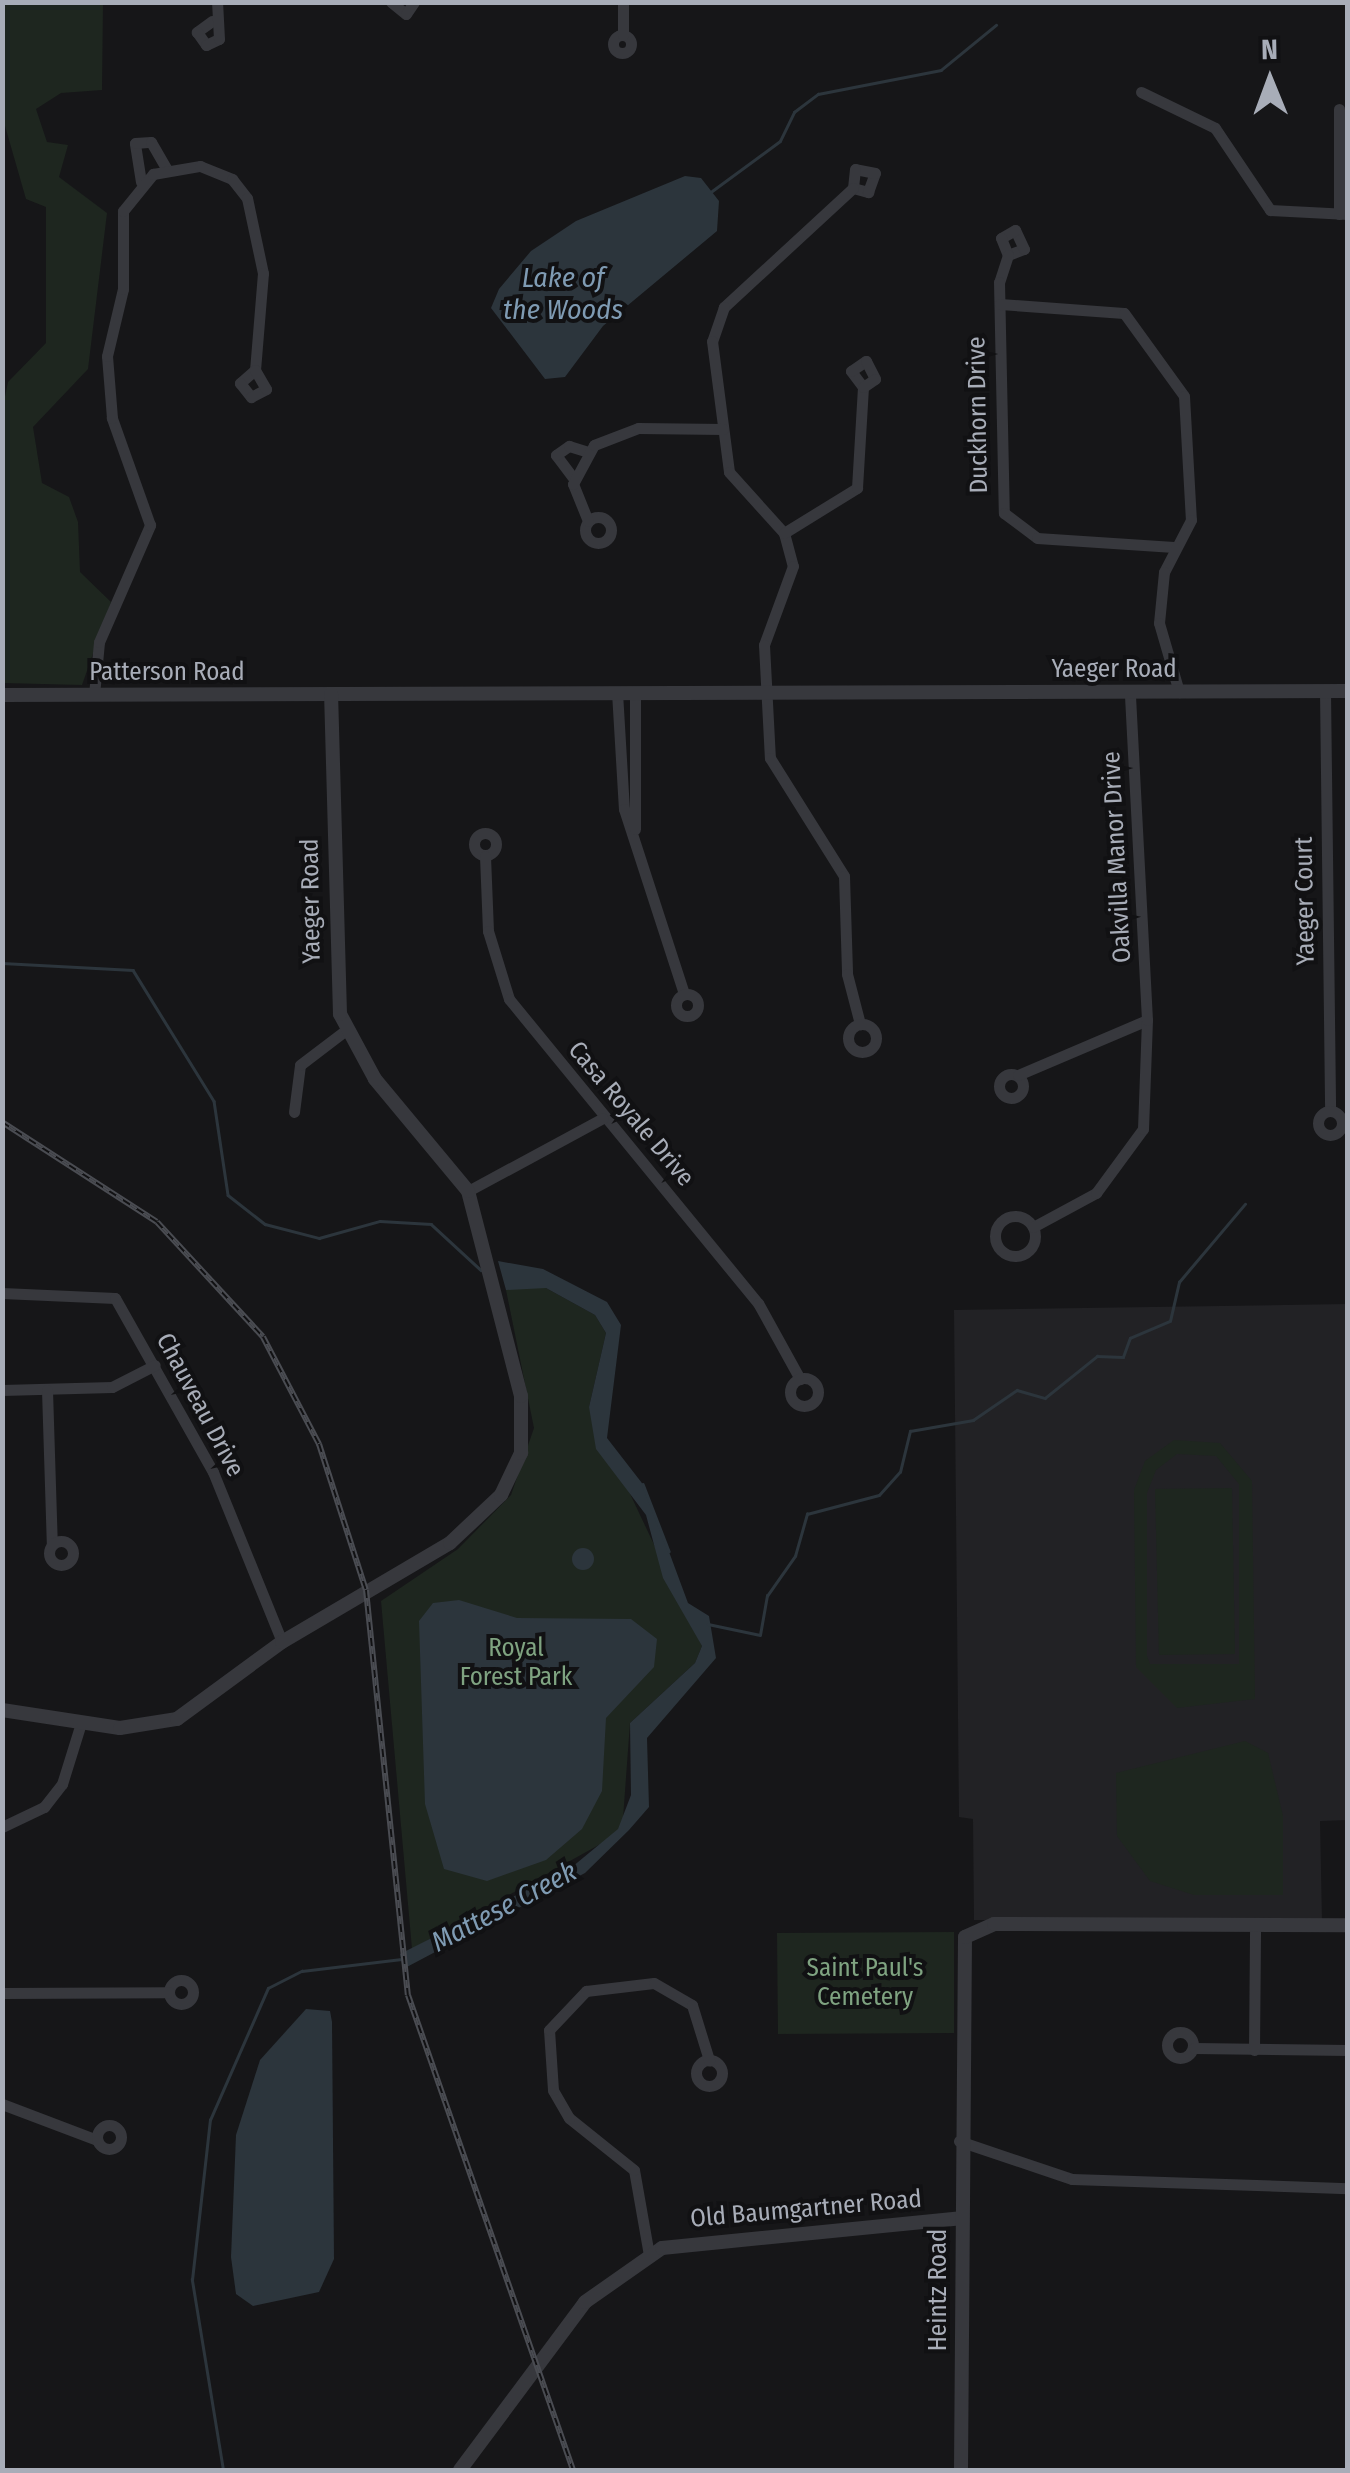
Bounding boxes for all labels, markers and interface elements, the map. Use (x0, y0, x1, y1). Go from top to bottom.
north arrow (1220, 30, 1320, 130)
text: N (1261, 33, 1278, 66)
water label: Lake of the Woods (503, 261, 623, 327)
street label: Duckhorn Drive (962, 336, 994, 494)
street label: Yaeger Road (1051, 654, 1177, 684)
street label: Patterson Road (89, 657, 245, 687)
street label: Oakvilla Manor Drive (1096, 750, 1138, 964)
street label: Yaeger Court (1289, 836, 1321, 966)
street label: Yaeger Road (295, 838, 327, 964)
street label: Casa Royale Drive (562, 1035, 700, 1193)
street label: Chauveau Drive (150, 1328, 250, 1482)
park label: Royal Forest Park (460, 1634, 572, 1693)
water label: Mattese Creek (426, 1855, 582, 1959)
park label: Saint Paul's Cemetery (807, 1954, 923, 2013)
street label: Old Baumgartner Road (689, 2184, 923, 2234)
street label: Heintz Road (923, 2229, 953, 2351)

